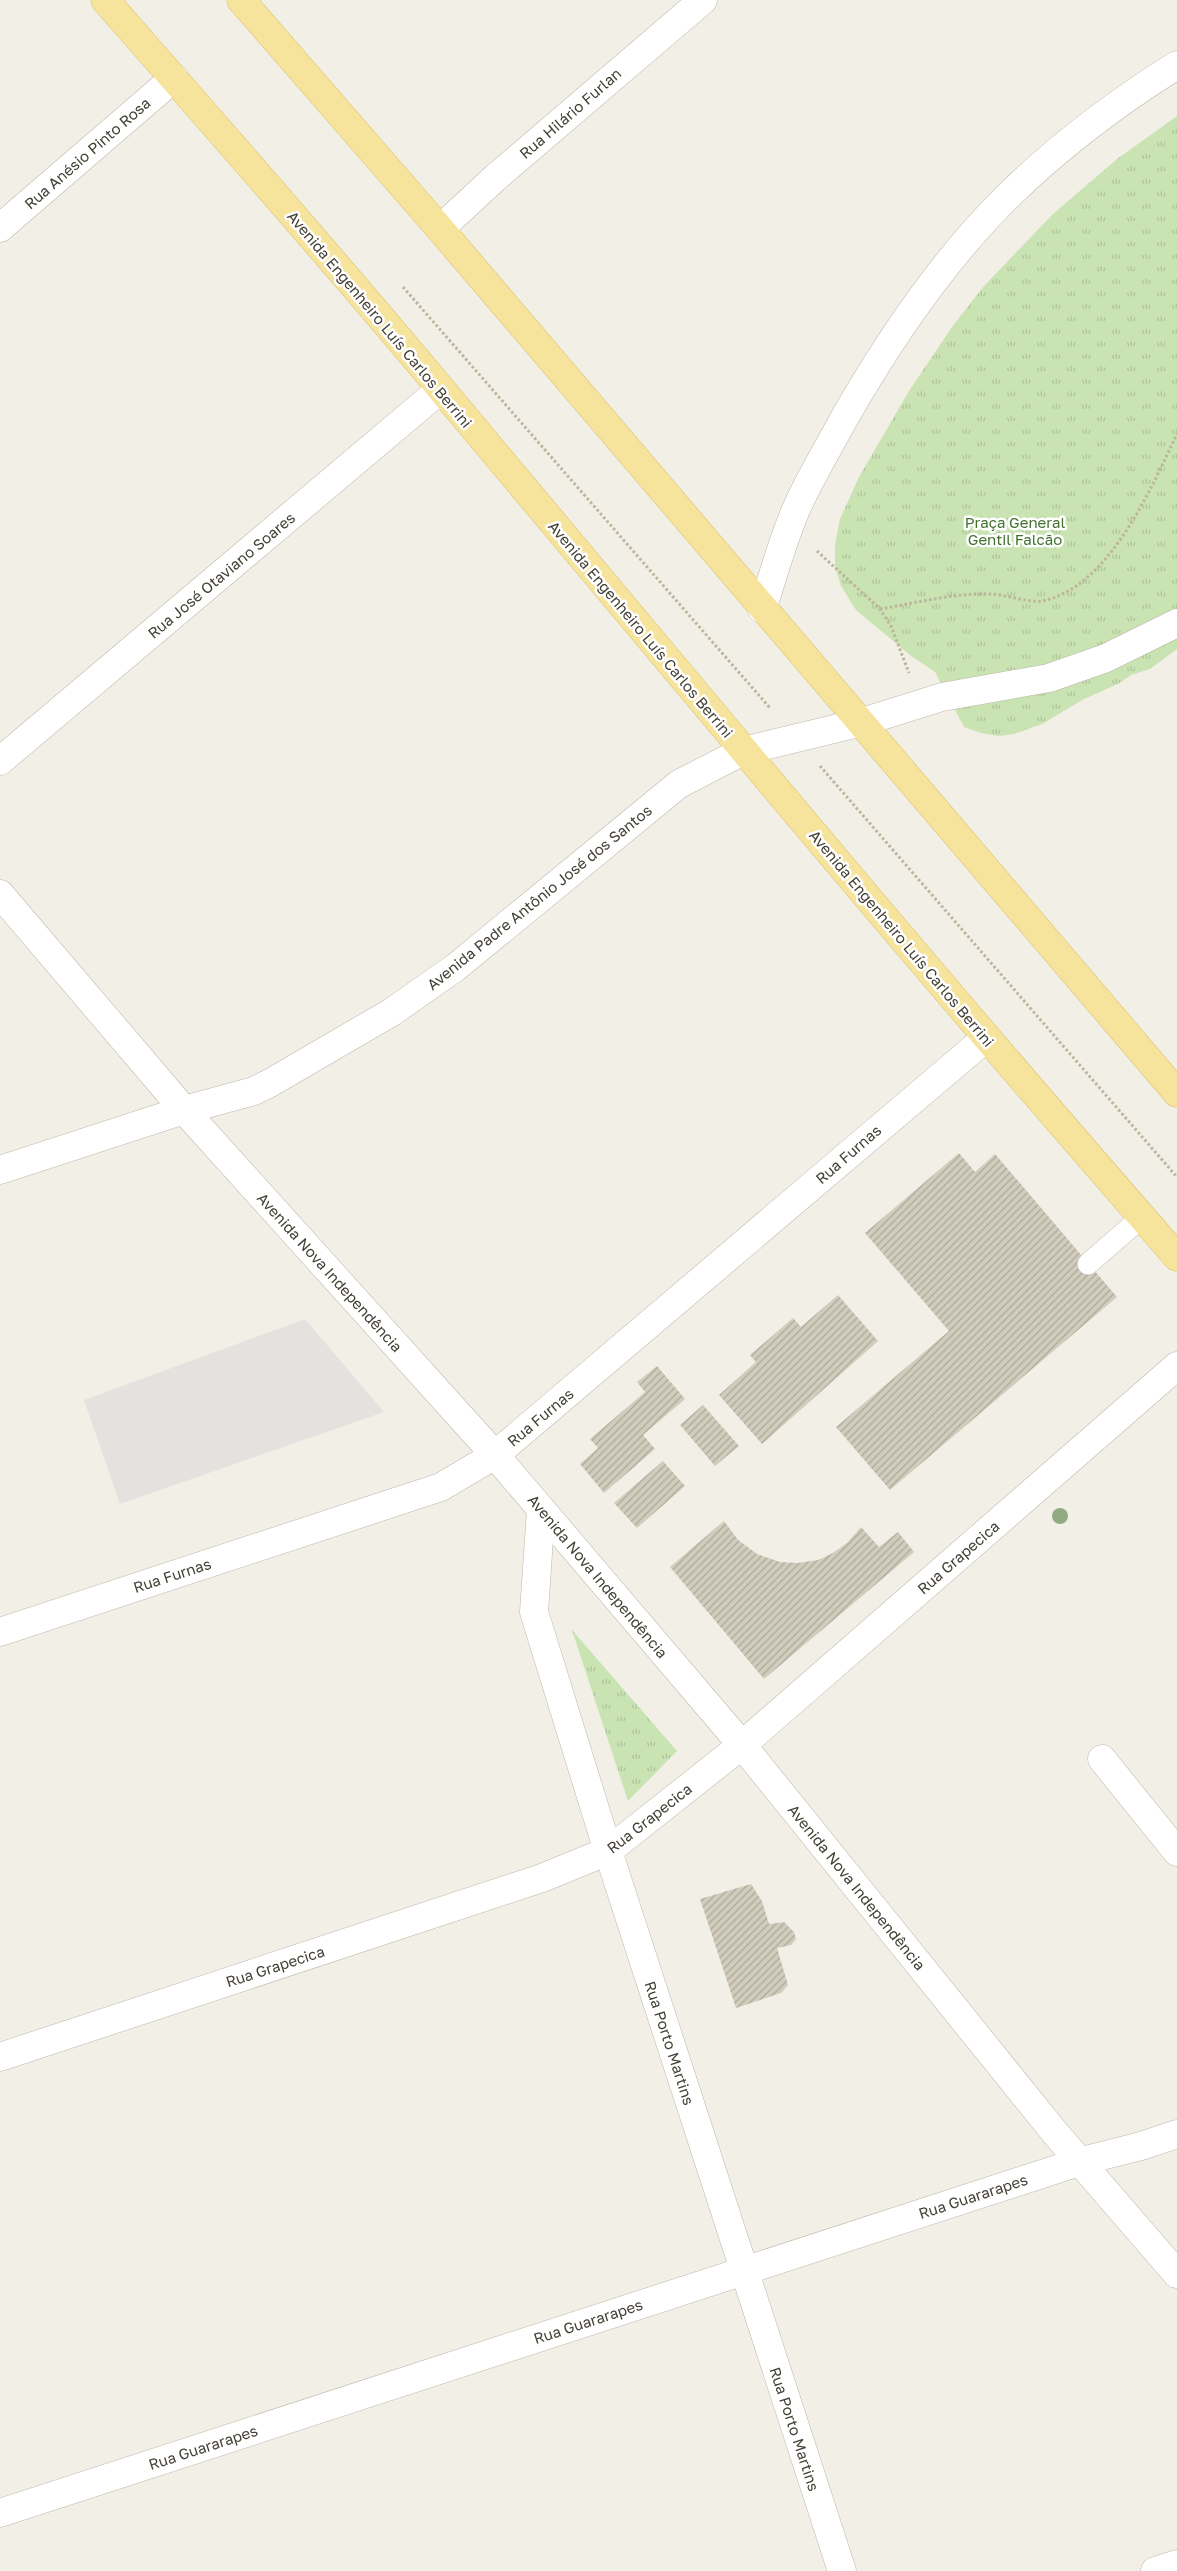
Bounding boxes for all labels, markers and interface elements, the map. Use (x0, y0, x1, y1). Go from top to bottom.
street label: Rua Hilário Furlan (515, 64, 625, 162)
street label: Rua Anésio Pinto Rosa (20, 93, 154, 213)
street label: Avenida Engenheiro Luís Carlos Berrini (284, 207, 476, 431)
street label: Rua José Otaviano Soares (144, 508, 298, 642)
park label: Praça General Gentil Falcão (965, 513, 1065, 548)
street label: Avenida Engenheiro Luís Carlos Berrini (545, 517, 737, 741)
street label: Avenida Padre Antônio José dos Santos (423, 801, 655, 993)
street label: Avenida Engenheiro Luís Carlos Berrini (806, 826, 998, 1050)
street label: Rua Furnas (812, 1121, 884, 1187)
street label: Avenida Nova Independência (254, 1189, 406, 1355)
street label: Rua Furnas (503, 1384, 577, 1450)
street label: Avenida Nova Independência (524, 1491, 672, 1661)
street label: Rua Grapecica (913, 1517, 1003, 1597)
street label: Rua Furnas (131, 1554, 213, 1596)
street label: Rua Grapecica (603, 1779, 695, 1857)
street label: Avenida Nova Independência (785, 1801, 929, 1973)
street label: Rua Grapecica (223, 1942, 327, 1990)
street label: Rua Porto Martins (641, 1979, 699, 2107)
street label: Rua Guararapes (916, 2170, 1030, 2222)
street label: Rua Guararapes (531, 2295, 645, 2347)
street label: Rua Porto Martins (766, 2365, 824, 2493)
street label: Rua Guararapes (146, 2421, 260, 2473)

